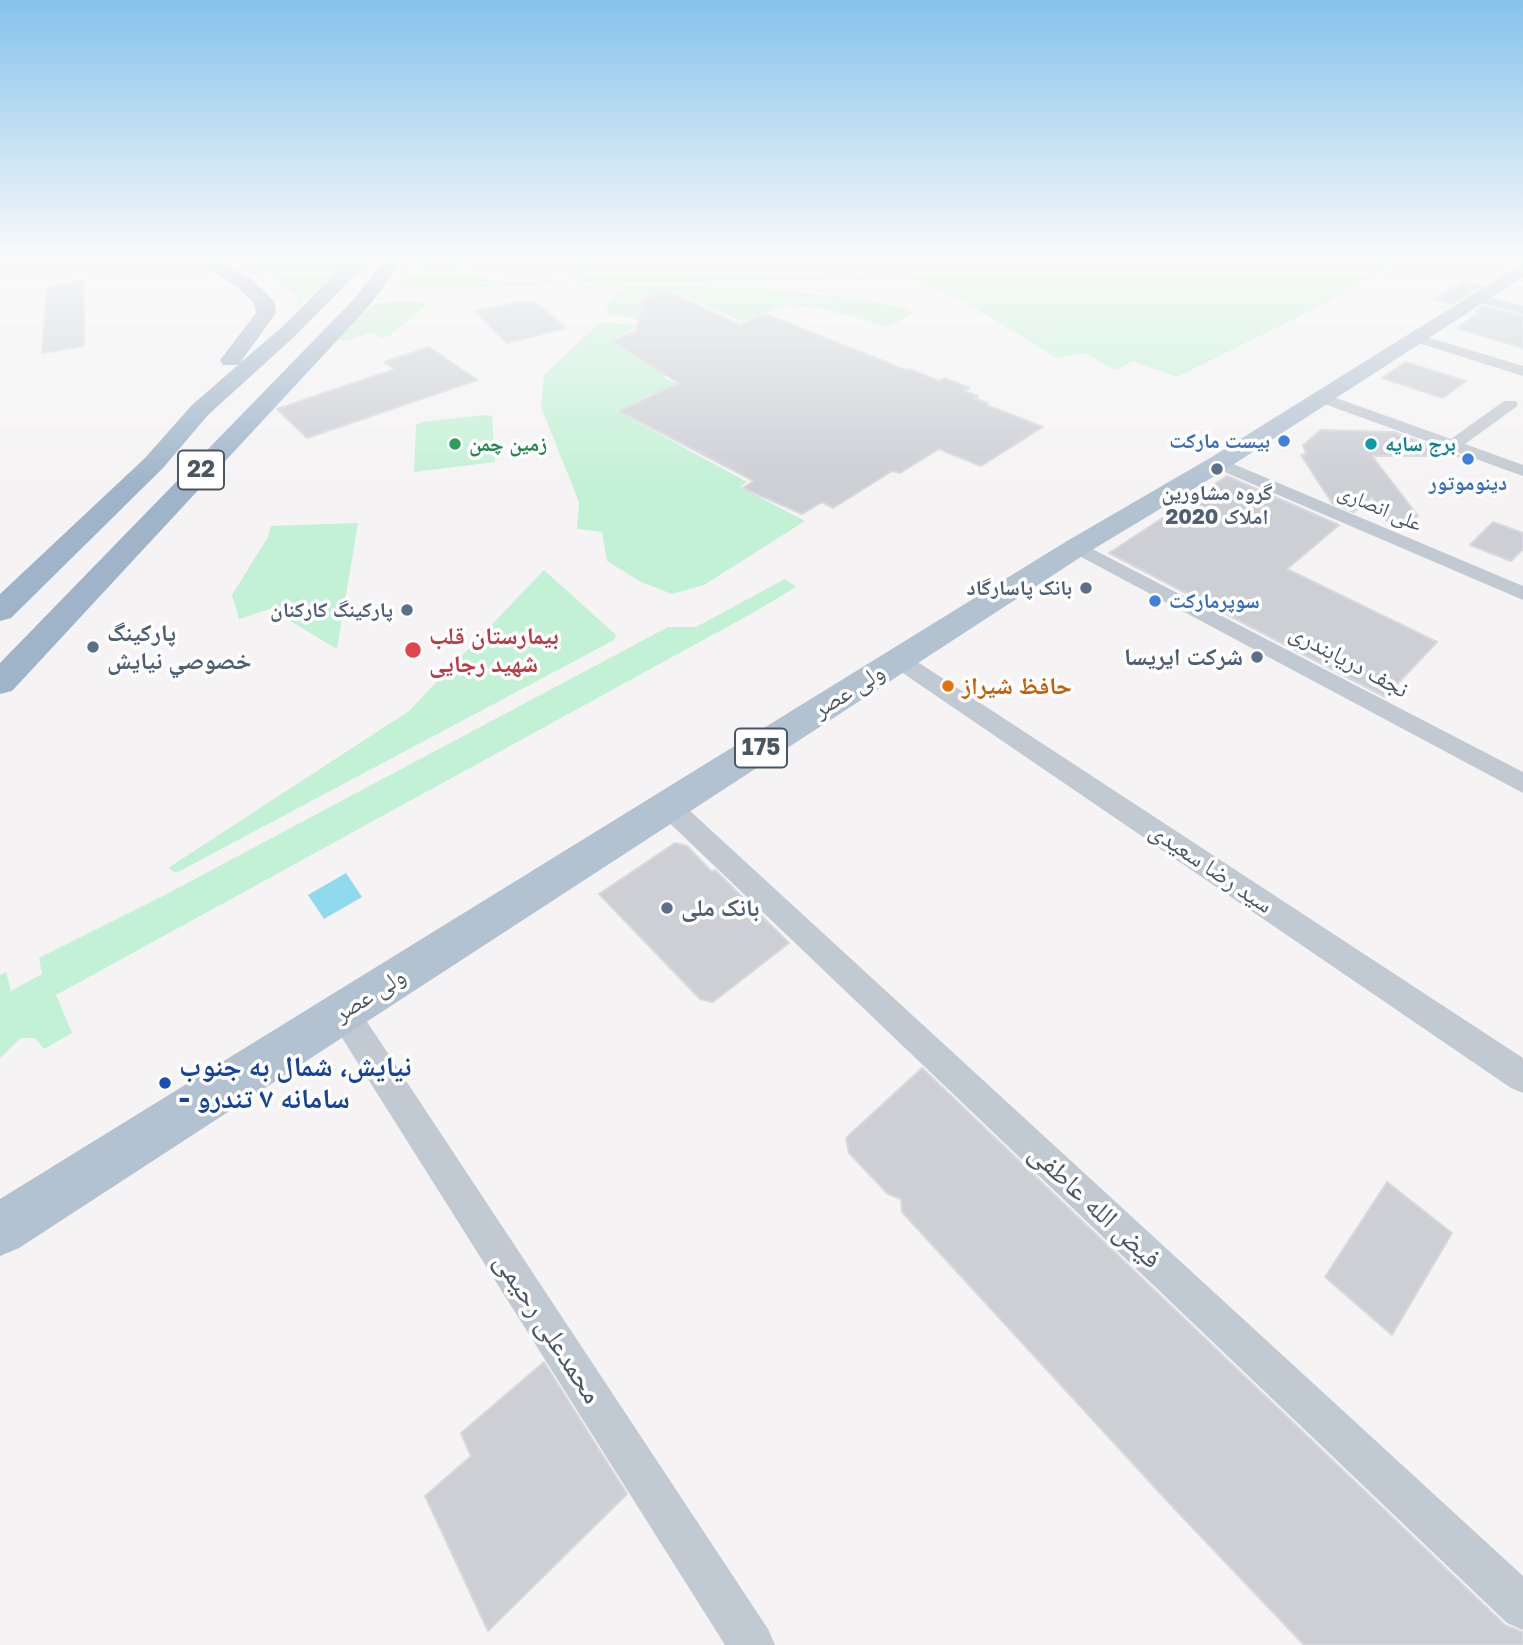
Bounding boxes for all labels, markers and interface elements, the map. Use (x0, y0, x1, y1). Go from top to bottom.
place label: بیست مارکت (1169, 428, 1270, 454)
place label: زمین چمن (469, 431, 547, 457)
place label: برج سایه (1385, 431, 1456, 457)
marker: بیست مارکت (1276, 433, 1292, 449)
marker: زمین چمن (447, 436, 463, 452)
marker: برج سایه (1363, 436, 1379, 452)
road number: 22 (178, 450, 224, 490)
marker: دینوموتور (1460, 451, 1476, 467)
marker: گروه مشاورین املاک 2020 (1209, 461, 1225, 477)
place label: دینوموتور (1429, 470, 1507, 496)
street label: علی انصاری (1334, 479, 1426, 537)
place label: گروه مشاورین املاک 2020 (1162, 480, 1272, 530)
place label: بانک پاسارگاد (967, 575, 1072, 601)
marker: بانک پاسارگاد (1078, 580, 1094, 596)
place label: سوپرمارکت (1169, 588, 1260, 614)
marker: سوپرمارکت (1147, 593, 1163, 609)
place label: پارکینگ کارکنان (270, 597, 393, 623)
marker: پارکینگ کارکنان (399, 602, 415, 618)
street label: نجف دریابندری (1285, 618, 1413, 704)
place label: پاركينگ خصوصي نيايش (107, 619, 252, 675)
place label: بیمارستان قلب شهید رجایی (429, 622, 559, 678)
marker: پاركينگ خصوصي نيايش (85, 639, 101, 655)
marker: بیمارستان قلب شهید رجایی (403, 640, 423, 660)
place label: شرکت ایریسا (1124, 643, 1243, 671)
marker: شرکت ایریسا (1249, 649, 1265, 665)
street label: ولی عصر (808, 658, 890, 724)
place label: حافظ شیراز (962, 672, 1072, 700)
marker: حافظ شیراز (940, 678, 956, 694)
road number: 175 (735, 728, 787, 768)
street label: سید رضا سعیدی (1144, 816, 1278, 920)
place label: بانک ملی (681, 894, 759, 922)
marker: بانک ملی (659, 900, 675, 916)
street label: ولی عصر (329, 962, 411, 1028)
place label: نیایش، شمال به جنوب - سامانه ۷ تندرو (179, 1050, 412, 1116)
marker: نیایش، شمال به جنوب - سامانه ۷ تندرو (157, 1075, 173, 1091)
street label: فیض الله عاطفی (1022, 1136, 1168, 1276)
street label: محمدعلی رحیمی (487, 1246, 609, 1410)

